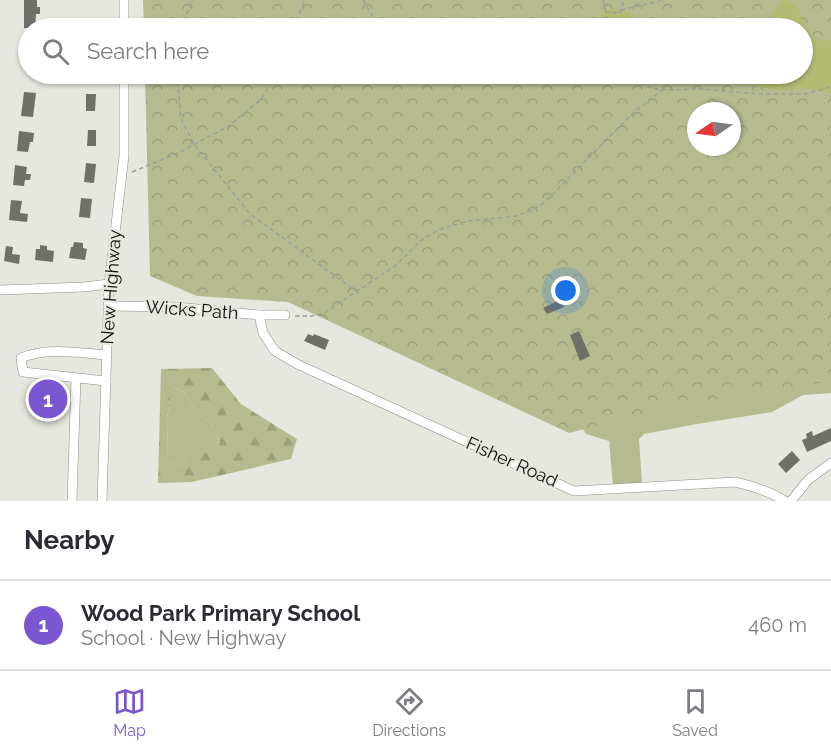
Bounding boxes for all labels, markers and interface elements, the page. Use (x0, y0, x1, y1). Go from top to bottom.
search box (18, 18, 813, 84)
icon: search (39, 35, 72, 68)
text: Search here (87, 38, 209, 64)
north arrow (687, 102, 741, 156)
street label: New Highway (96, 229, 125, 345)
your location (551, 276, 580, 305)
street label: Wicks Path (145, 296, 239, 323)
pin: 1 (28, 376, 68, 422)
street label: Fisher Road (463, 432, 561, 491)
text: Nearby (24, 525, 114, 555)
text: Wood Park Primary School (81, 600, 360, 626)
text: 1 (39, 613, 48, 637)
text: 460 m (748, 613, 807, 637)
text: School · New Highway (81, 626, 286, 650)
tab: Map (113, 685, 146, 740)
tab: Directions (372, 685, 446, 740)
tab: Saved (672, 685, 718, 740)

